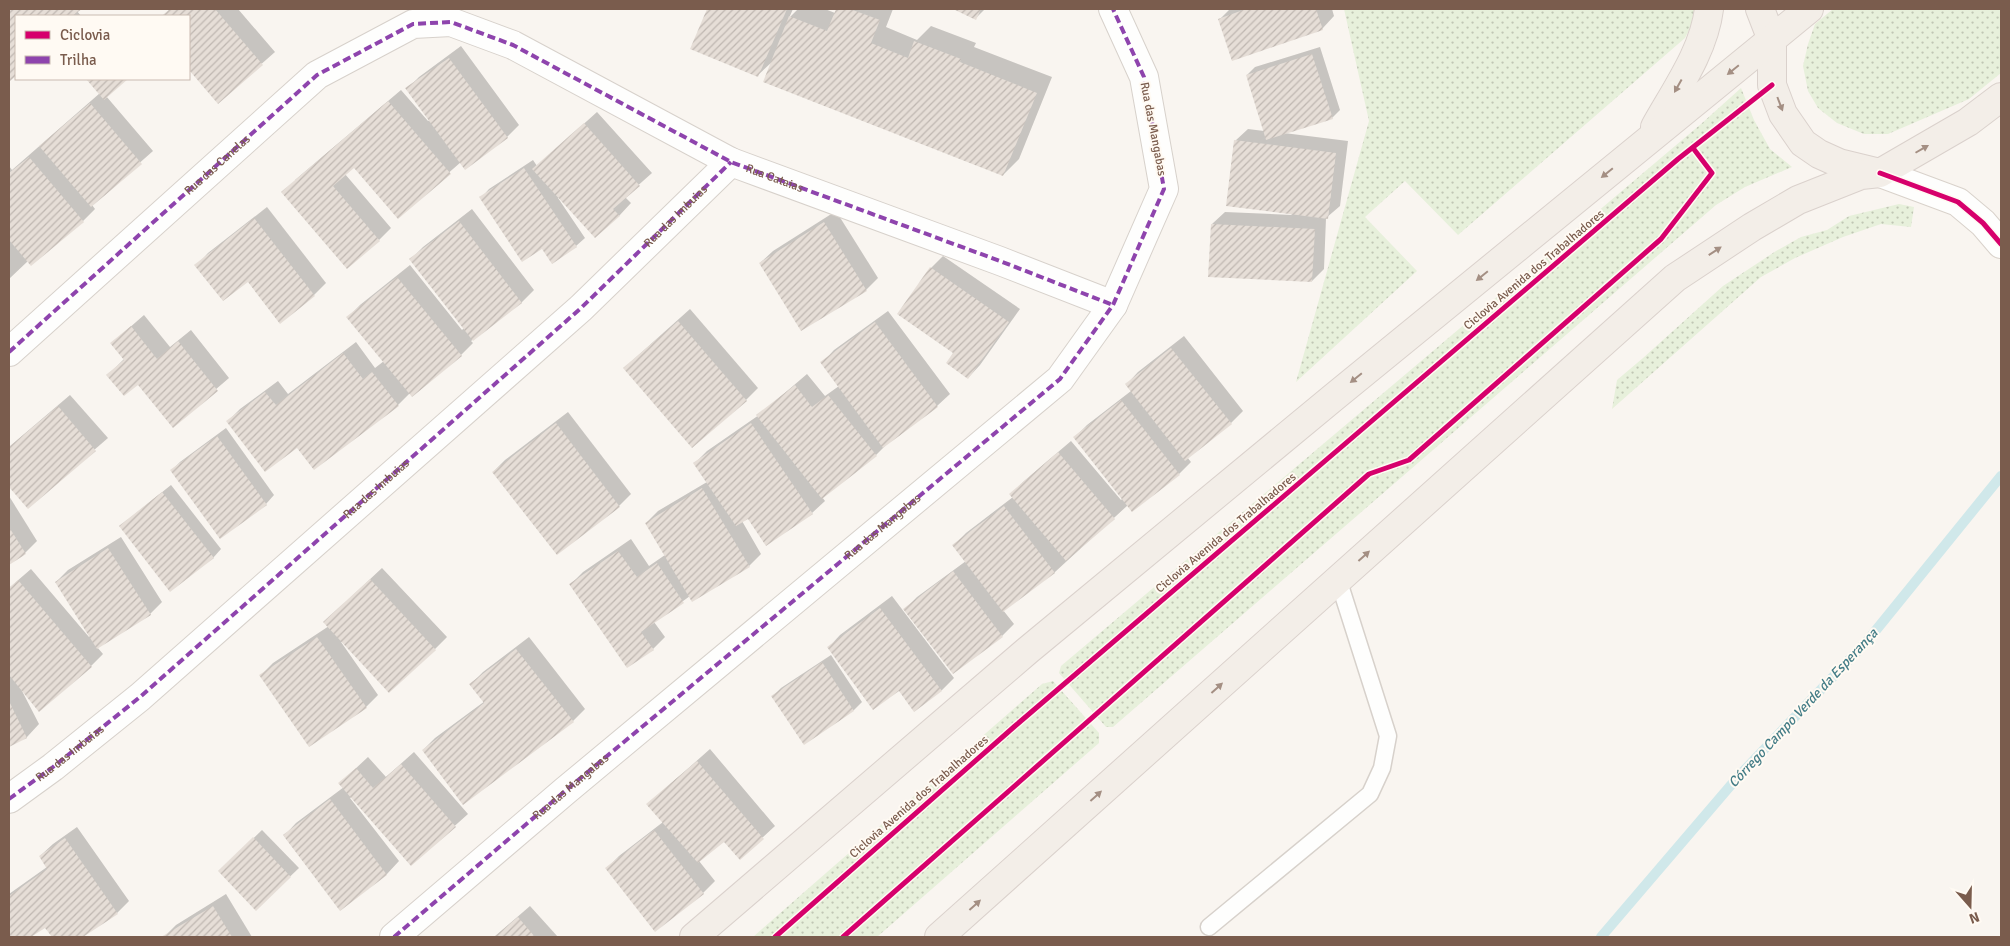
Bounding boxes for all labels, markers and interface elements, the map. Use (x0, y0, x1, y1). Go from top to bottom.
legend (15, 15, 190, 80)
text: Ciclovia (60, 26, 110, 44)
text: Trilha (60, 51, 97, 69)
one-way arrow (1727, 64, 1740, 75)
one-way arrow (1673, 79, 1682, 92)
street label: Rua das Mangabas (1137, 81, 1169, 177)
one-way arrow (1777, 97, 1784, 112)
street label: Rua das Canelas (181, 131, 253, 198)
one-way arrow (1915, 144, 1929, 153)
street label: Rua Cataias (744, 161, 806, 196)
one-way arrow (1601, 167, 1614, 178)
street label: Rua das Imbuias (640, 182, 711, 250)
street label: Ciclovia Avenida dos Trabalhadores (1461, 207, 1607, 333)
one-way arrow (1709, 247, 1722, 256)
one-way arrow (1476, 270, 1489, 281)
one-way arrow (1350, 373, 1363, 384)
street label: Rua das Imbuias (340, 456, 412, 522)
street label: Ciclovia Avenida dos Trabalhadores (1153, 470, 1299, 596)
street label: Rua das Mangabas (841, 491, 924, 563)
one-way arrow (1358, 551, 1370, 562)
water label: Córrego Campo Verde da Esperança (1725, 624, 1882, 791)
one-way arrow (1210, 682, 1223, 693)
street label: Rua das Imbuias (32, 722, 107, 785)
street label: Ciclovia Avenida dos Trabalhadores (847, 733, 991, 861)
street label: Rua das Mangabas (529, 750, 612, 823)
one-way arrow (1089, 790, 1101, 802)
north arrow (1945, 881, 1995, 931)
one-way arrow (969, 899, 981, 911)
text: N (1967, 908, 1982, 927)

